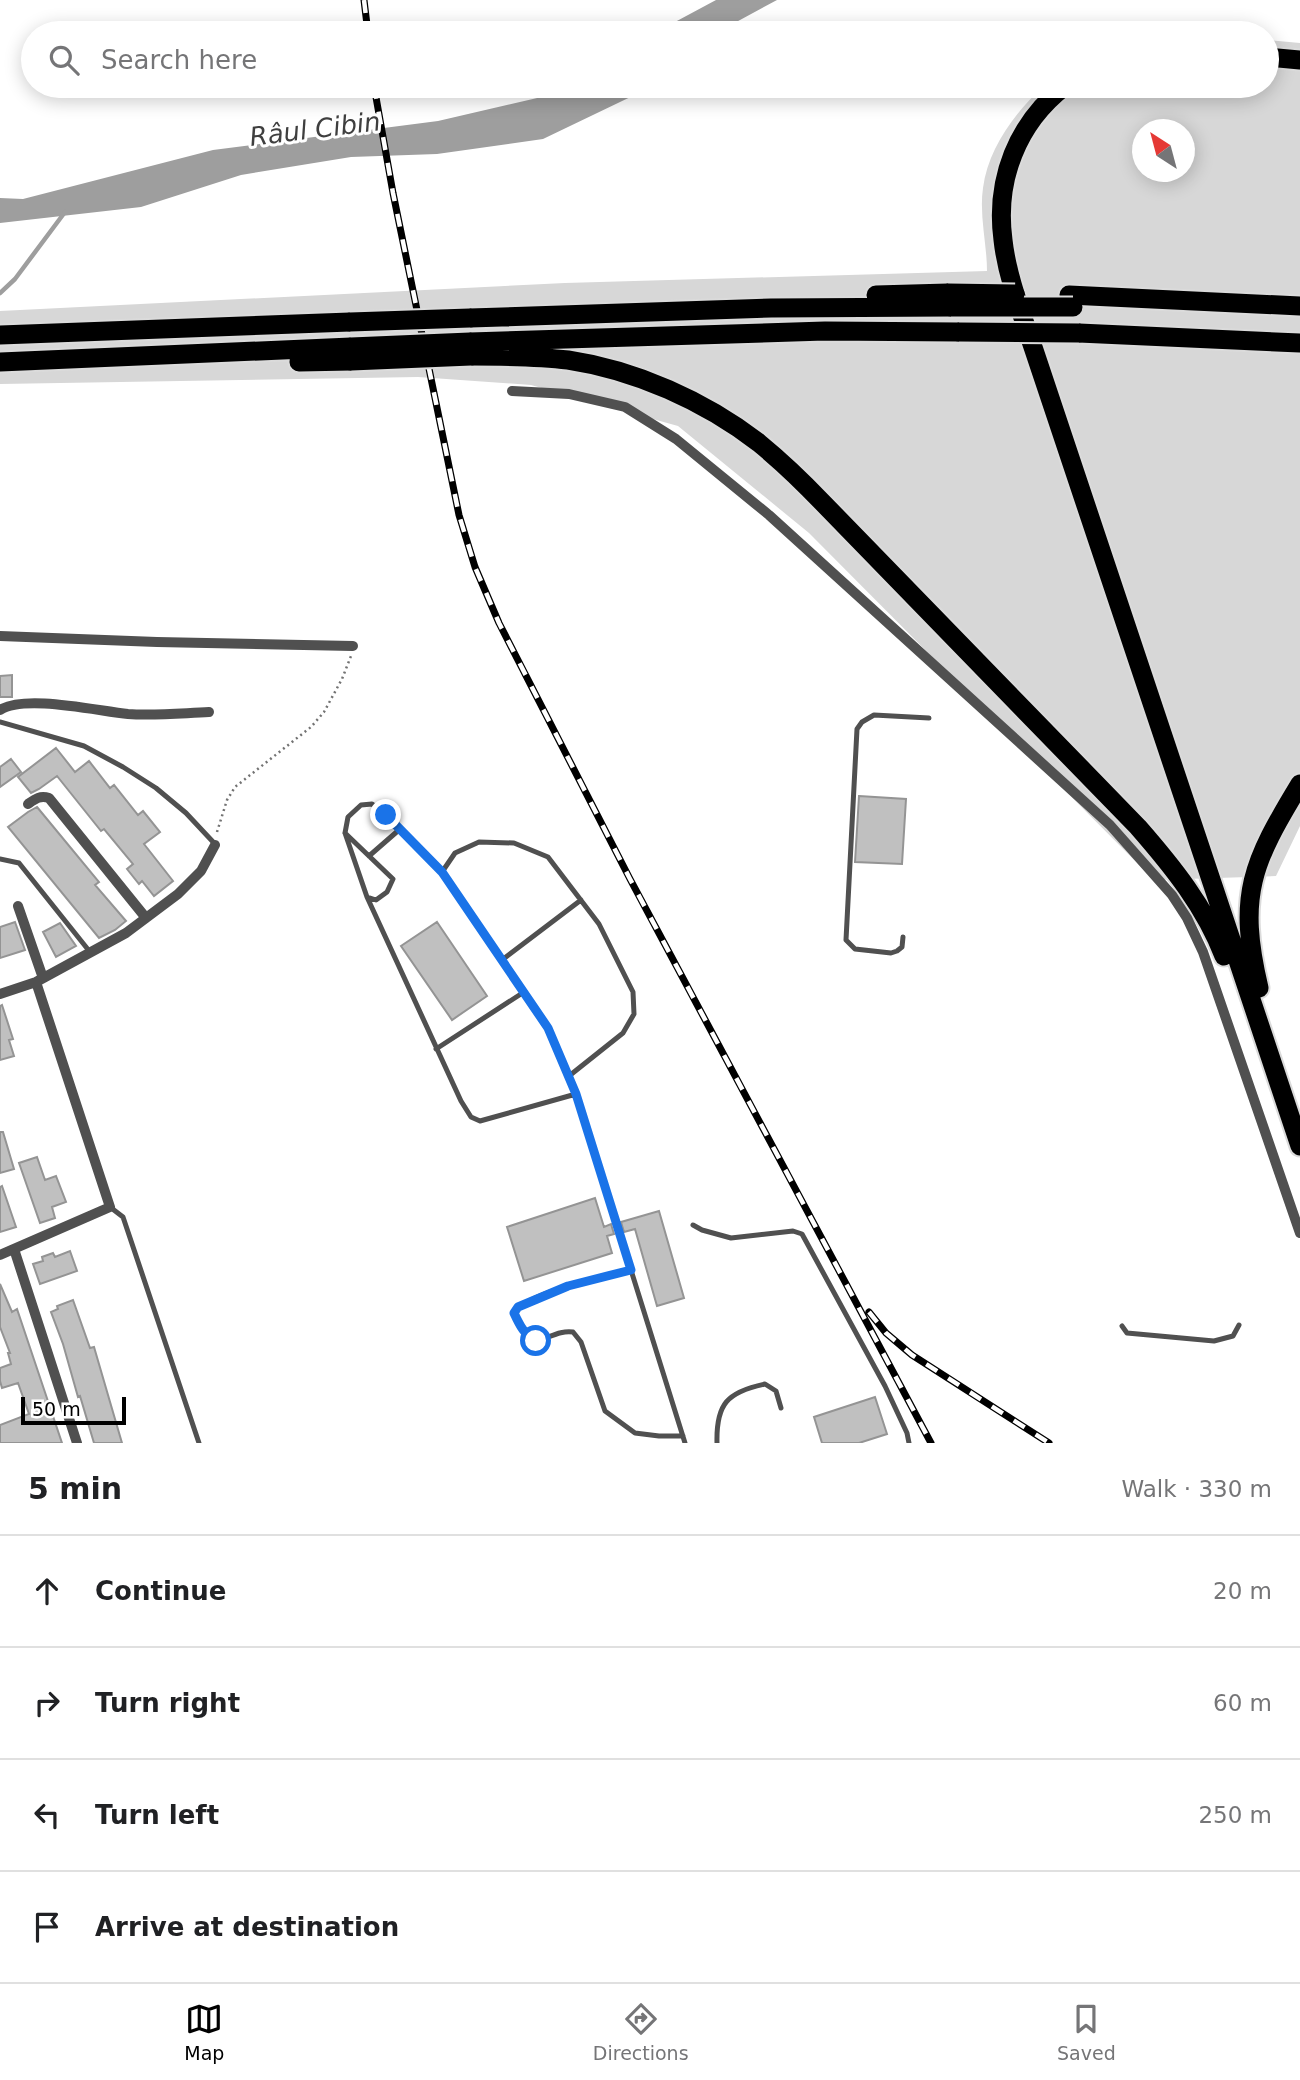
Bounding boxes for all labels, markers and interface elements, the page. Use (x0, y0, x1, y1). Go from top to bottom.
search box (21, 21, 1279, 98)
icon: search (45, 41, 83, 79)
text: Search here (101, 45, 257, 75)
water label: Râul Cibin (248, 106, 382, 152)
north arrow (1132, 119, 1195, 182)
route end (370, 799, 401, 830)
route start (520, 1325, 551, 1356)
scale bar (21, 1394, 126, 1426)
text: 50 m (32, 1398, 81, 1420)
text: 5 min (28, 1471, 122, 1506)
text: Walk · 330 m (1121, 1476, 1272, 1502)
icon: ahead (28, 1572, 66, 1610)
text: Continue (95, 1576, 226, 1606)
text: 20 m (1213, 1578, 1272, 1604)
icon: right (28, 1684, 66, 1722)
text: Turn right (95, 1688, 240, 1718)
text: 60 m (1213, 1690, 1272, 1716)
icon: left (28, 1796, 66, 1834)
text: Turn left (95, 1800, 219, 1830)
text: 250 m (1198, 1802, 1272, 1828)
icon: arrive (28, 1908, 66, 1946)
text: Arrive at destination (95, 1912, 399, 1942)
tab: Map (184, 2000, 224, 2064)
tab: Directions (593, 2000, 689, 2064)
tab: Saved (1057, 2000, 1116, 2064)

